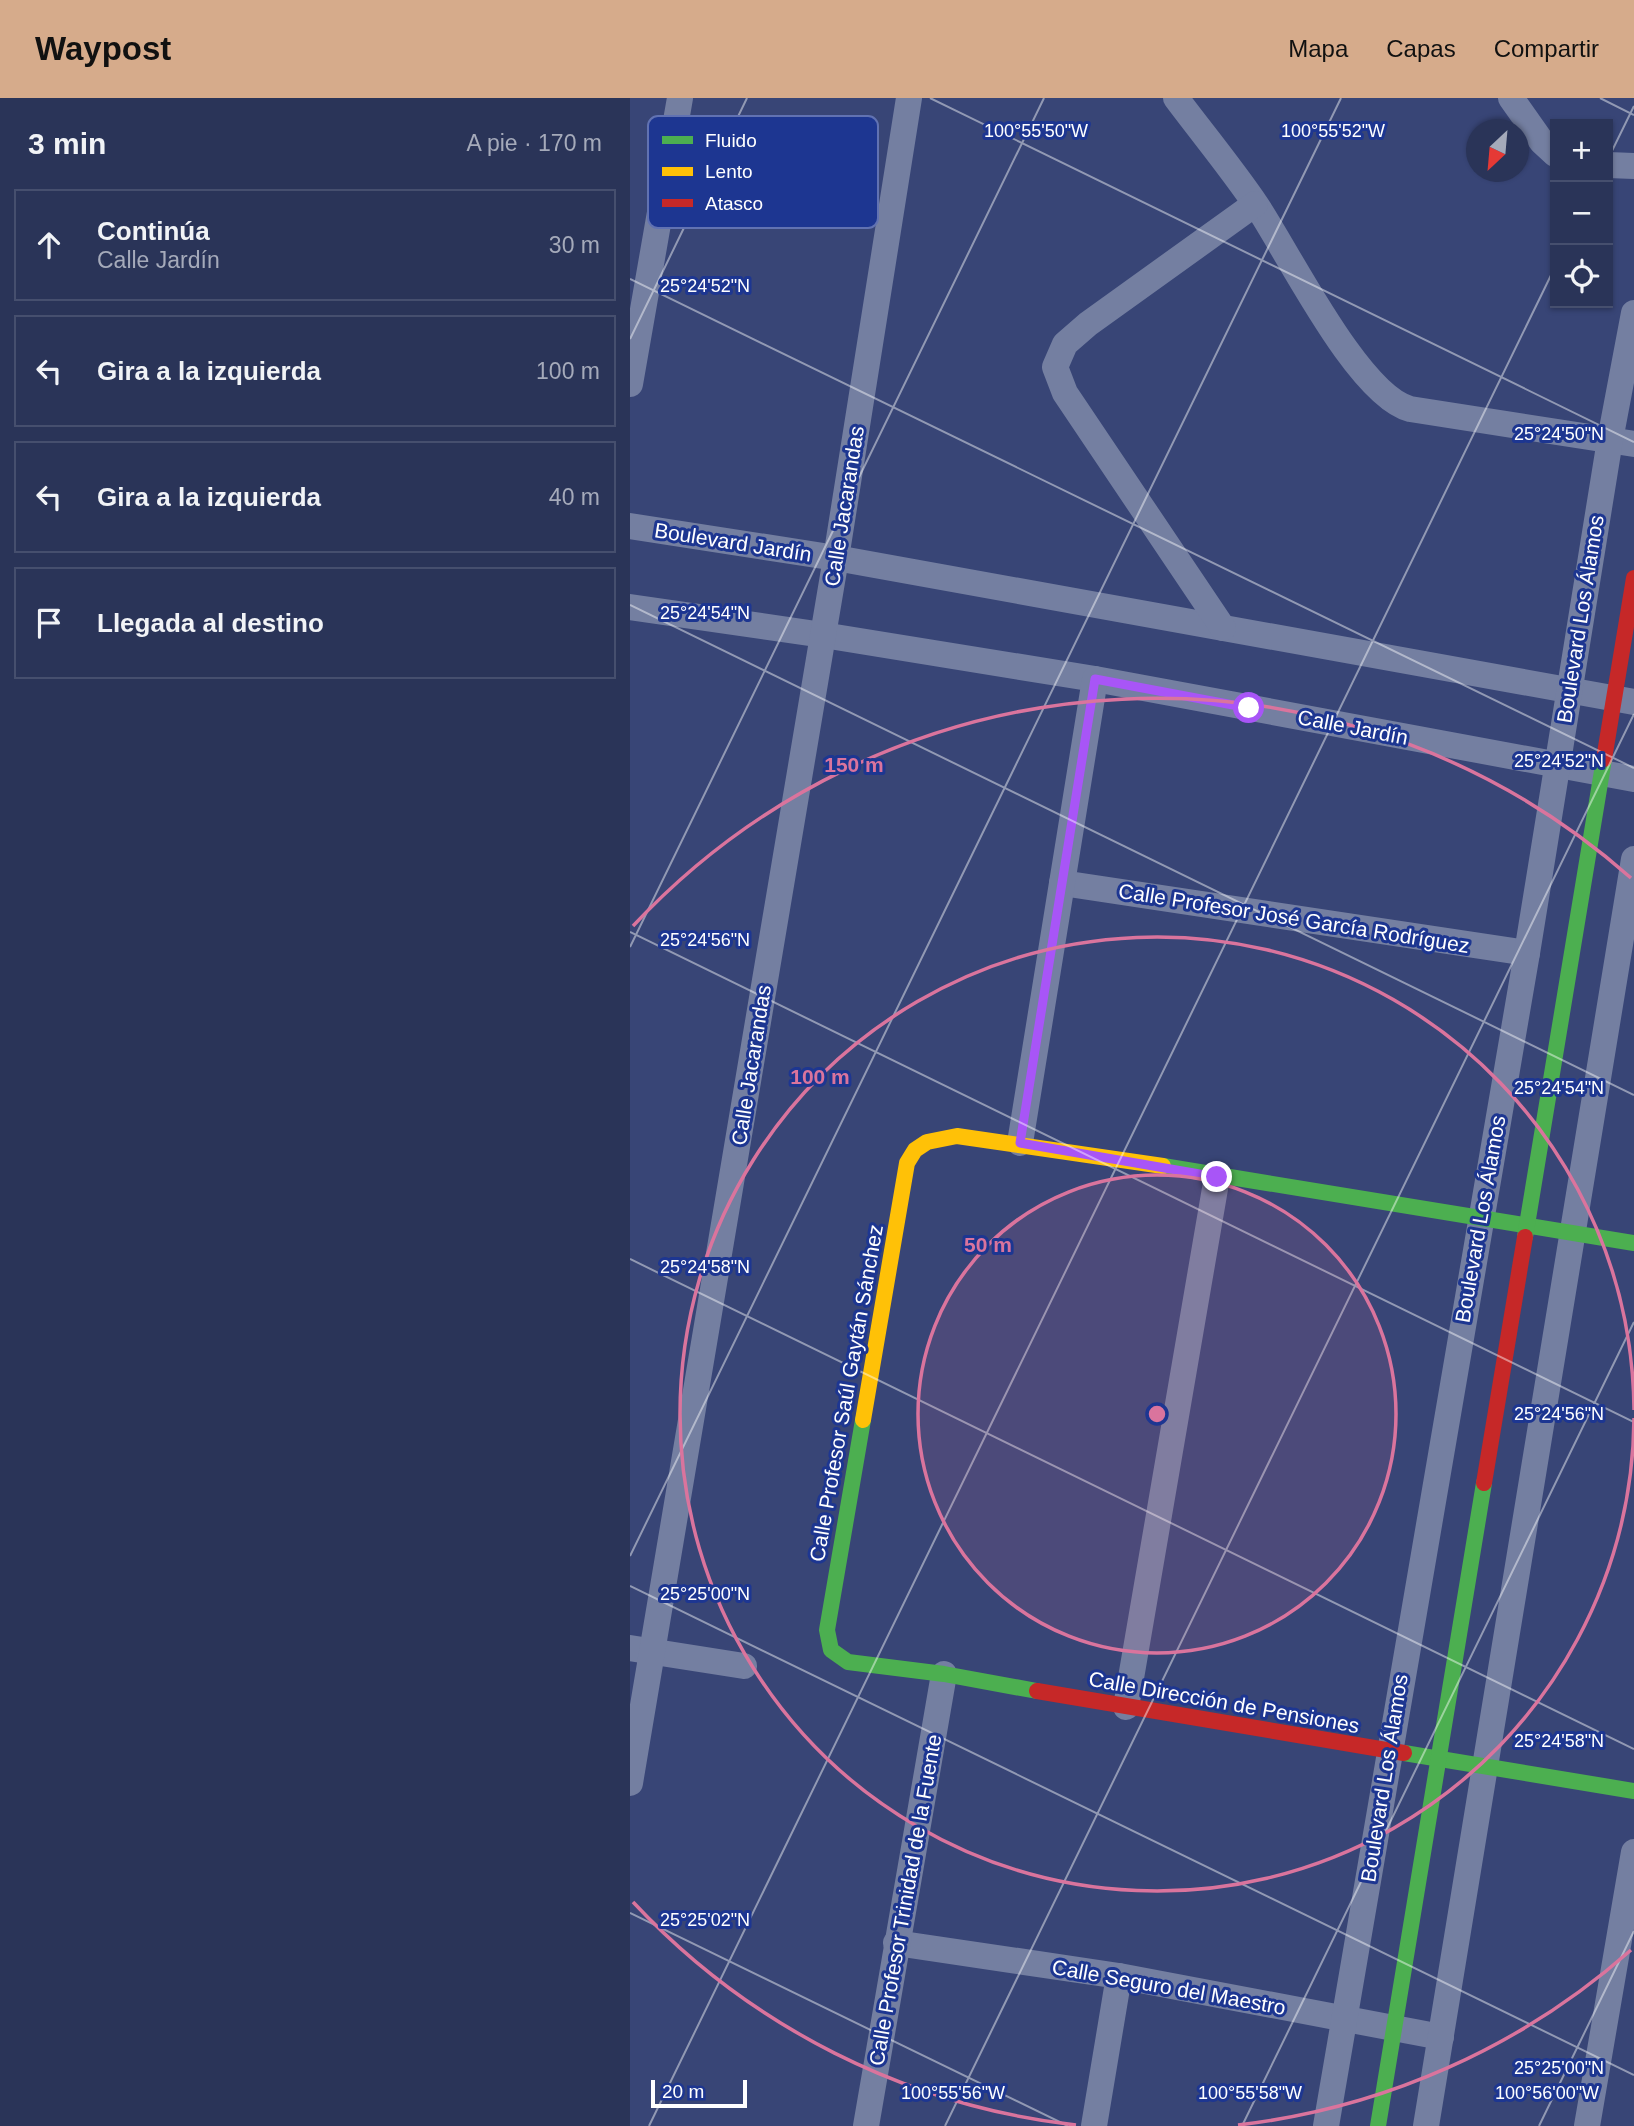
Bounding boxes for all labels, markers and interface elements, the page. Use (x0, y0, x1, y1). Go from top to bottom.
text: Waypost (35, 30, 171, 67)
text: Mapa (1288, 35, 1348, 62)
text: Capas (1386, 35, 1456, 62)
text: Compartir (1494, 35, 1599, 62)
legend (648, 116, 878, 228)
north arrow (1466, 119, 1529, 182)
map controls (1550, 119, 1613, 308)
button: + (1550, 119, 1613, 182)
text: 100°55'50"W (984, 121, 1088, 141)
text: 100°55'52"W (1281, 121, 1385, 141)
text: 3 min (28, 127, 106, 160)
text: A pie · 170 m (466, 130, 602, 156)
text: Fluido (705, 130, 757, 151)
text: Lento (705, 161, 753, 182)
button: − (1550, 182, 1613, 245)
text: Atasco (705, 193, 763, 214)
text: Continúa (97, 216, 210, 246)
icon: ahead (30, 226, 68, 264)
text: 30 m (549, 232, 600, 258)
button: locate (1550, 245, 1613, 308)
text: Calle Jardín (97, 247, 220, 273)
text: 25°24'52"N (660, 276, 750, 296)
icon: left (30, 352, 68, 390)
text: Gira a la izquierda (97, 356, 321, 386)
text: 100 m (536, 358, 600, 384)
street label: Calle Jacarandas (820, 424, 868, 588)
text: 25°24'50"N (1514, 424, 1604, 444)
icon: left (30, 478, 68, 516)
text: Gira a la izquierda (97, 482, 321, 512)
text: 40 m (549, 484, 600, 510)
street label: Boulevard Los Álamos (1552, 513, 1608, 725)
street label: Boulevard Jardín (653, 518, 813, 566)
text: 25°24'54"N (660, 603, 750, 623)
icon: arrive (30, 604, 68, 642)
text: Llegada al destino (97, 608, 324, 638)
route start (1233, 692, 1264, 723)
street label: Calle Jardín (1296, 705, 1410, 749)
text: 25°24'52"N (1514, 751, 1604, 771)
text: 150 m (824, 753, 884, 776)
street label: Calle Profesor José García Rodríguez (1117, 879, 1471, 957)
text: 25°24'56"N (660, 930, 750, 950)
street label: Calle Jacarandas (727, 983, 775, 1147)
text: 100 m (790, 1065, 850, 1088)
text: 25°24'54"N (1514, 1078, 1604, 1098)
street label: Boulevard Los Álamos (1450, 1114, 1510, 1324)
route end (1201, 1161, 1232, 1192)
street label: Calle Profesor Saúl Gaytán Sánchez (805, 1223, 887, 1563)
text: 50 m (964, 1233, 1012, 1256)
text: 25°24'58"N (660, 1257, 750, 1277)
centre of rings (1145, 1402, 1169, 1426)
text: 25°24'56"N (1514, 1404, 1604, 1424)
text: 25°25'00"N (660, 1584, 750, 1604)
street label: Calle Dirección de Pensiones (1087, 1667, 1361, 1737)
street label: Boulevard Los Álamos (1356, 1672, 1412, 1884)
text: 25°24'58"N (1514, 1731, 1604, 1751)
street label: Calle Profesor Trinidad de la Fuente (864, 1732, 946, 2068)
text: 25°25'02"N (660, 1910, 750, 1930)
street label: Calle Seguro del Maestro (1050, 1955, 1288, 2019)
text: 25°25'00"N (1514, 2058, 1604, 2078)
scale bar (651, 2077, 747, 2109)
text: 20 m (662, 2081, 704, 2102)
text: 100°55'56"W (901, 2083, 1005, 2103)
text: 100°55'58"W (1198, 2083, 1302, 2103)
text: 100°56'00"W (1495, 2083, 1599, 2103)

